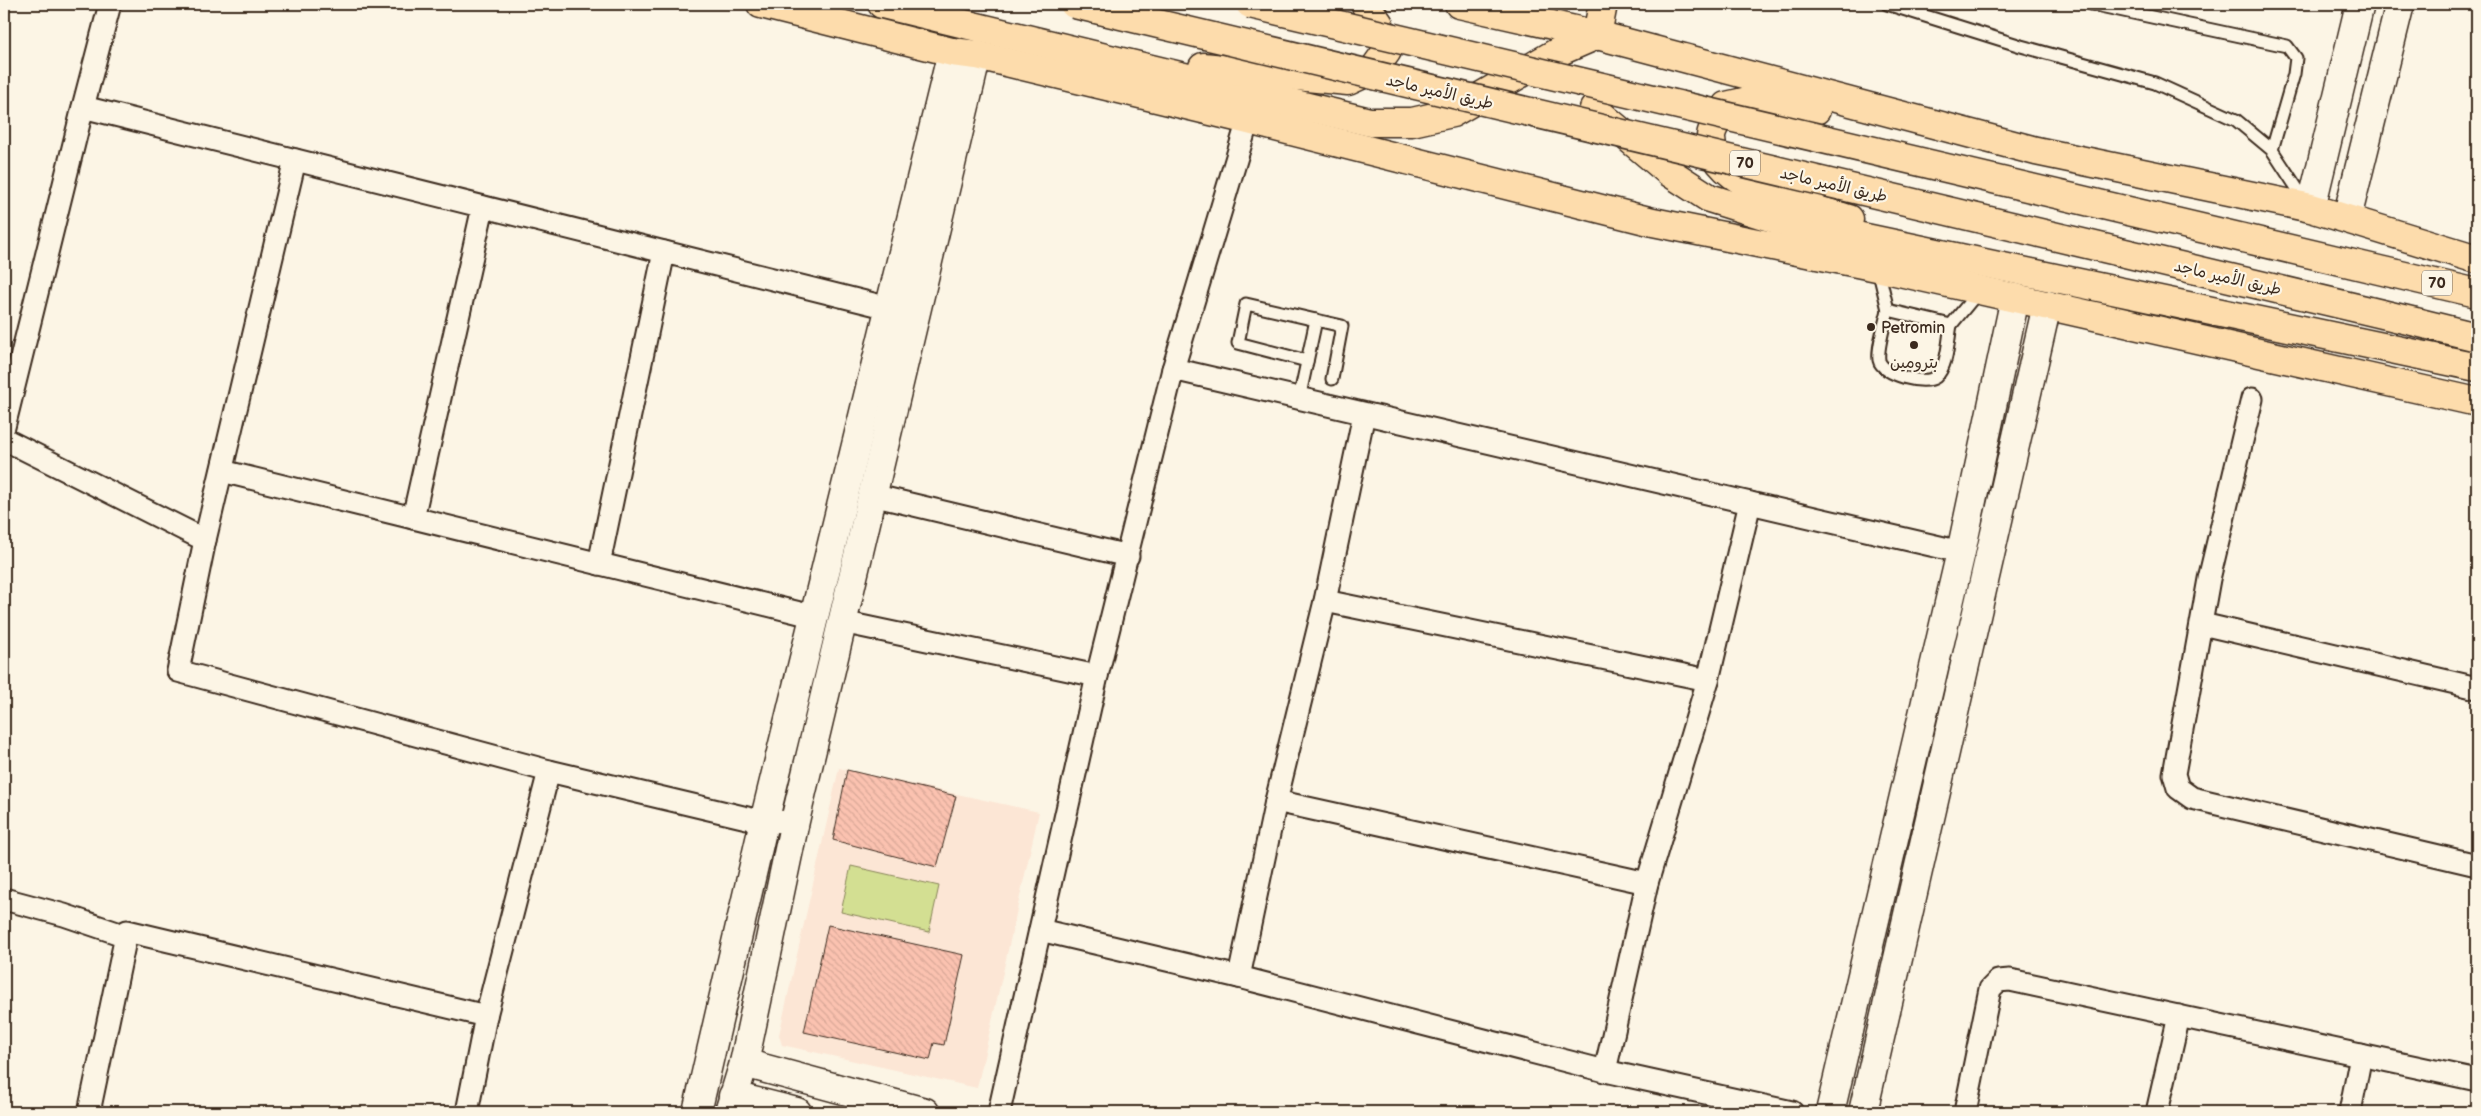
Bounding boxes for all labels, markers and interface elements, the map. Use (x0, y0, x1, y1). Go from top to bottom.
street label: طريق الأمير ماجد (1384, 69, 1496, 114)
road number: 70 (1730, 150, 1760, 176)
street label: طريق الأمير ماجد (1778, 162, 1890, 207)
street label: طريق الأمير ماجد (2172, 255, 2284, 300)
road number: 70 (2422, 270, 2452, 296)
place label: Petromin (1881, 319, 1945, 338)
marker: Petromin (1865, 321, 1877, 333)
marker: بترومين (1908, 339, 1920, 351)
place label: بترومين (1890, 354, 1938, 373)

